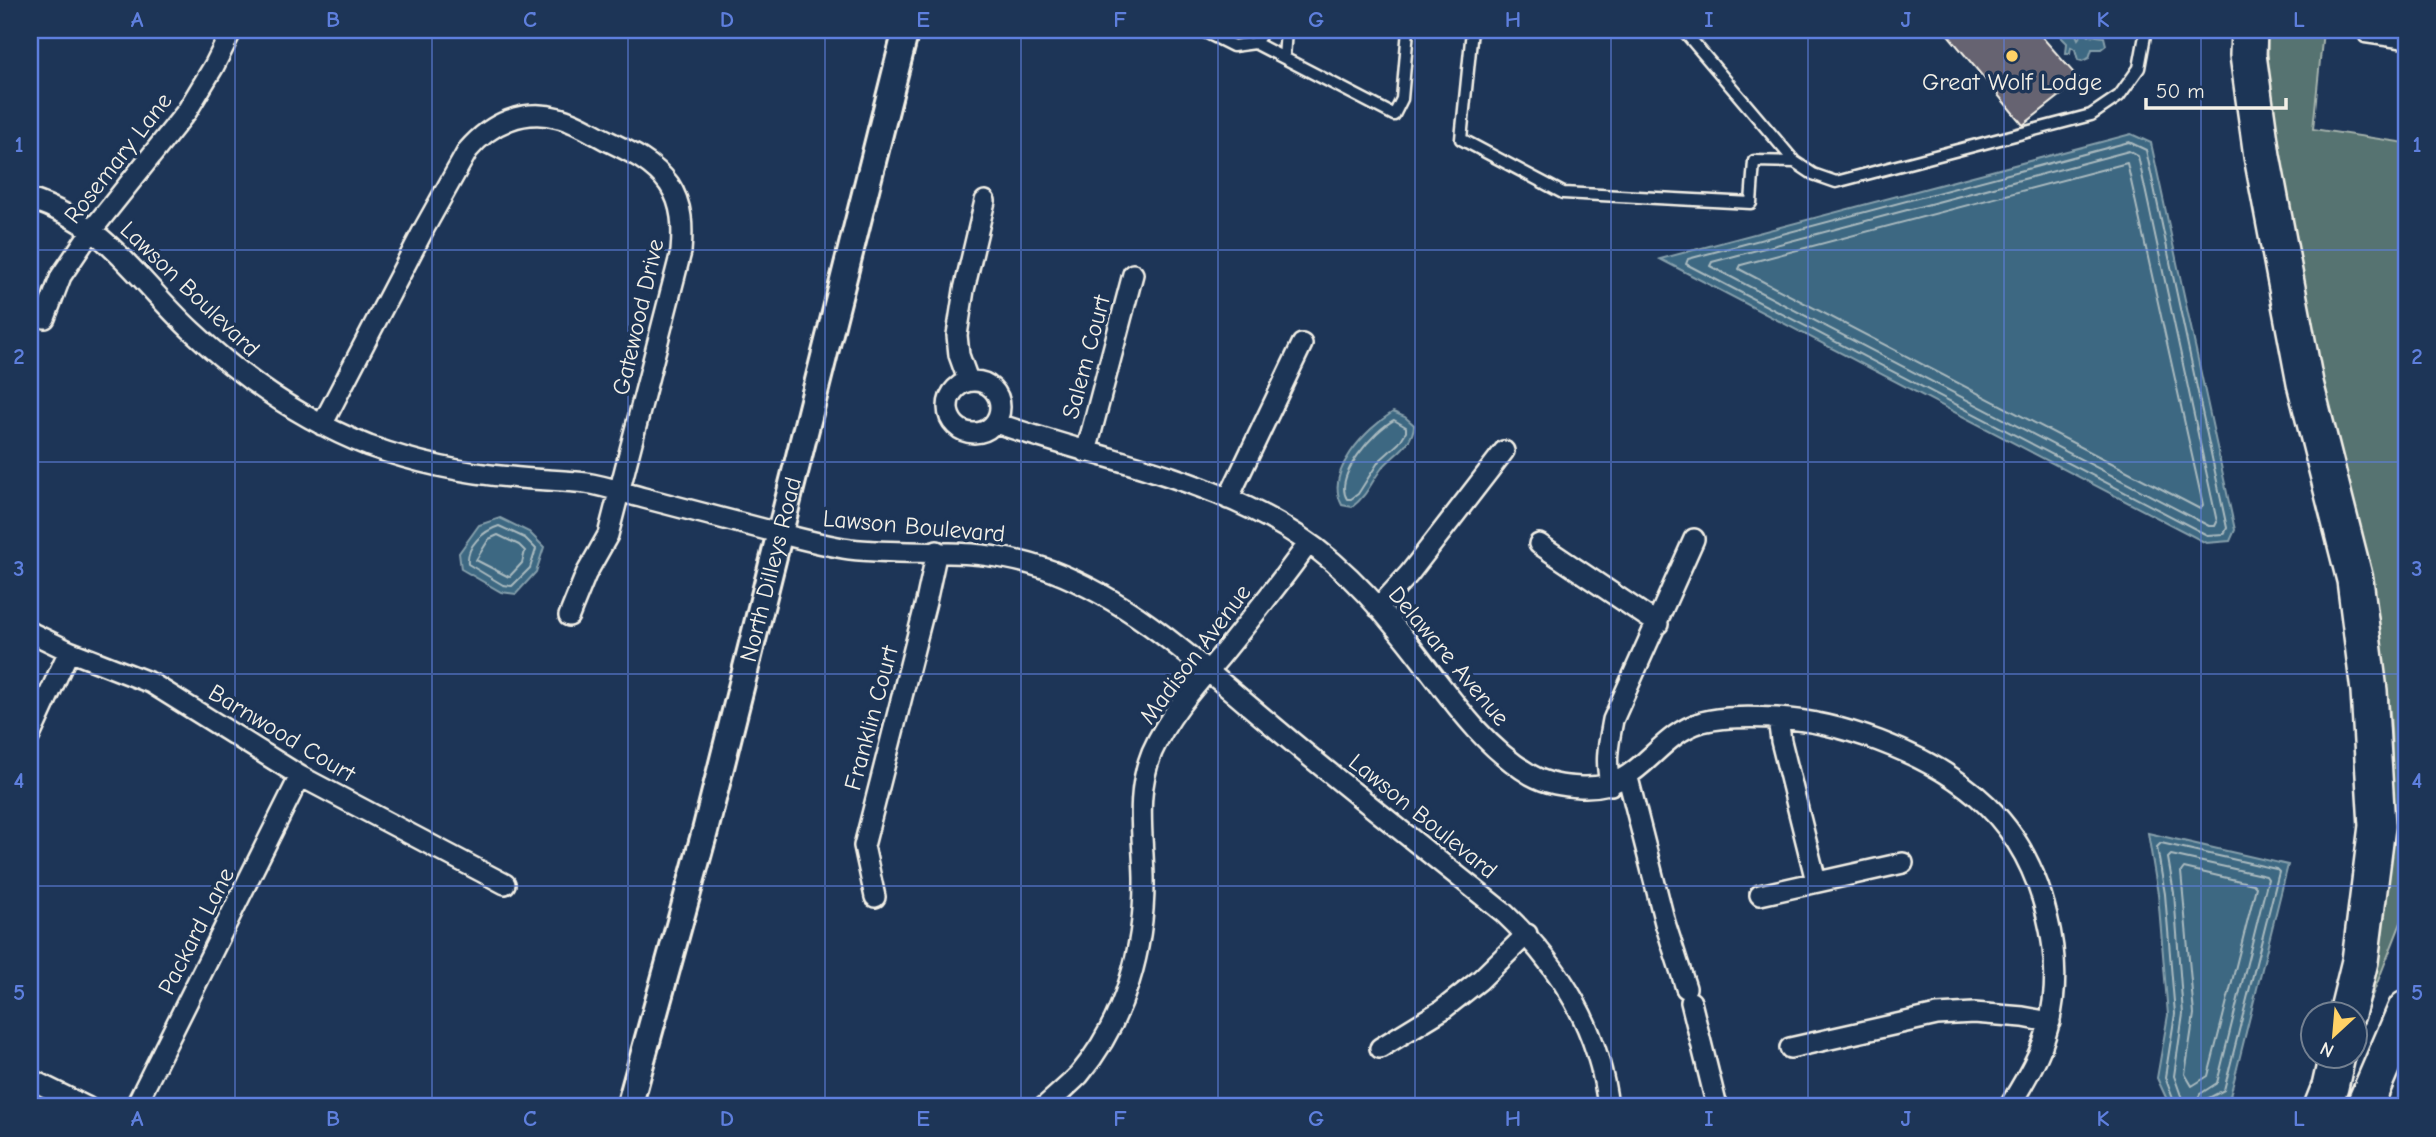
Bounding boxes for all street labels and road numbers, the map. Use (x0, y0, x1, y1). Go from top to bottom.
street label: Rosemary Lane (58, 87, 178, 229)
street label: Lawson Boulevard (115, 215, 265, 363)
street label: Gatewood Drive (606, 236, 670, 398)
street label: Salem Court (1056, 291, 1116, 422)
street label: North Dilleys Road (734, 474, 807, 665)
street label: Lawson Boulevard (822, 504, 1006, 548)
street label: Madison Avenue (1133, 579, 1257, 729)
street label: Delaware Avenue (1383, 581, 1515, 731)
street label: Franklin Court (838, 642, 904, 793)
street label: Barnwood Court (204, 678, 361, 788)
street label: Lawson Boulevard (1343, 748, 1503, 884)
street label: Packard Lane (152, 863, 240, 999)

